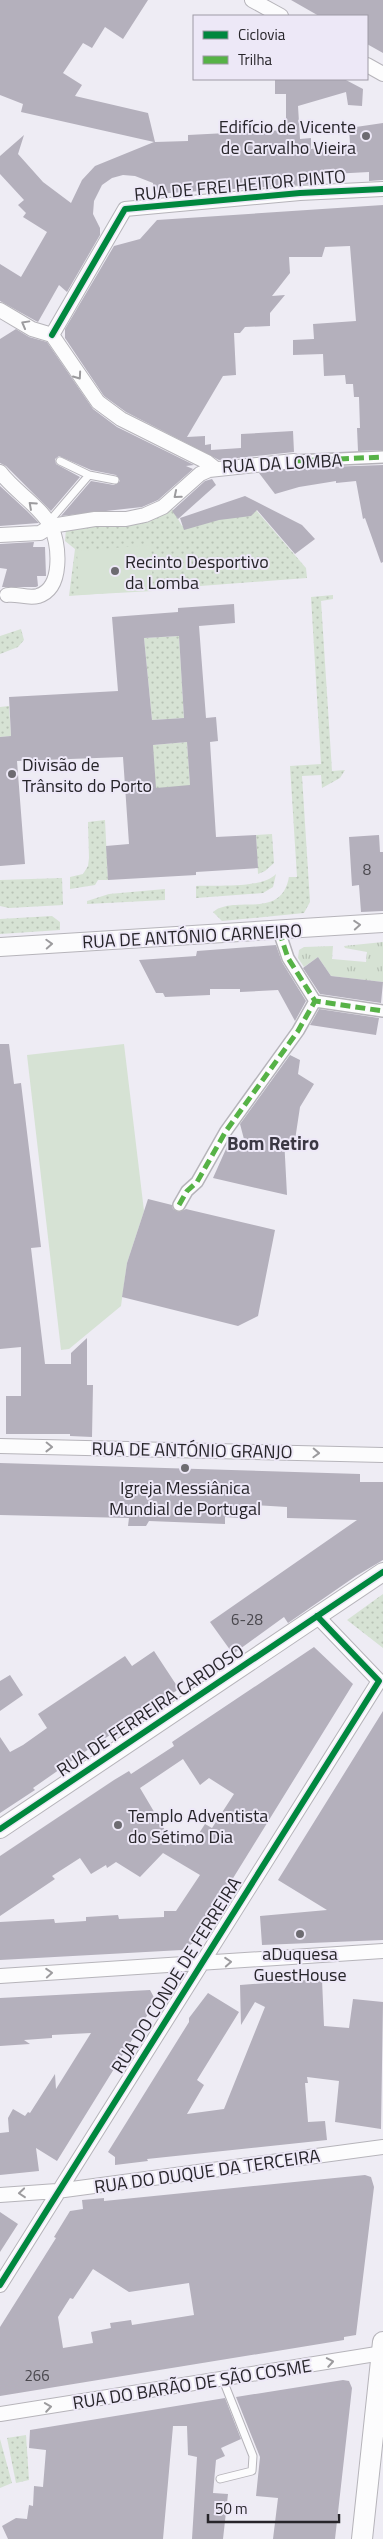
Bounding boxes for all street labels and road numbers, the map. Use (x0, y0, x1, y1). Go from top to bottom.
street label: RUA DE FREI HEITOR PINTO (133, 162, 347, 208)
street label: RUA DA LOMBA (221, 446, 343, 480)
street label: RUA DE ANTÓNIO CARNEIRO (81, 917, 303, 955)
street label: RUA DE ANTÓNIO GRANJO (91, 1435, 293, 1465)
street label: RUA DE FERREIRA CARDOSO (51, 1637, 249, 1783)
street label: RUA DO CONDE DE FERREIRA (104, 1871, 248, 2078)
street label: RUA DO DUQUE DA TERCEIRA (92, 2142, 322, 2200)
street label: RUA DO BARÃO DE SÃO COSME (71, 2352, 313, 2416)

